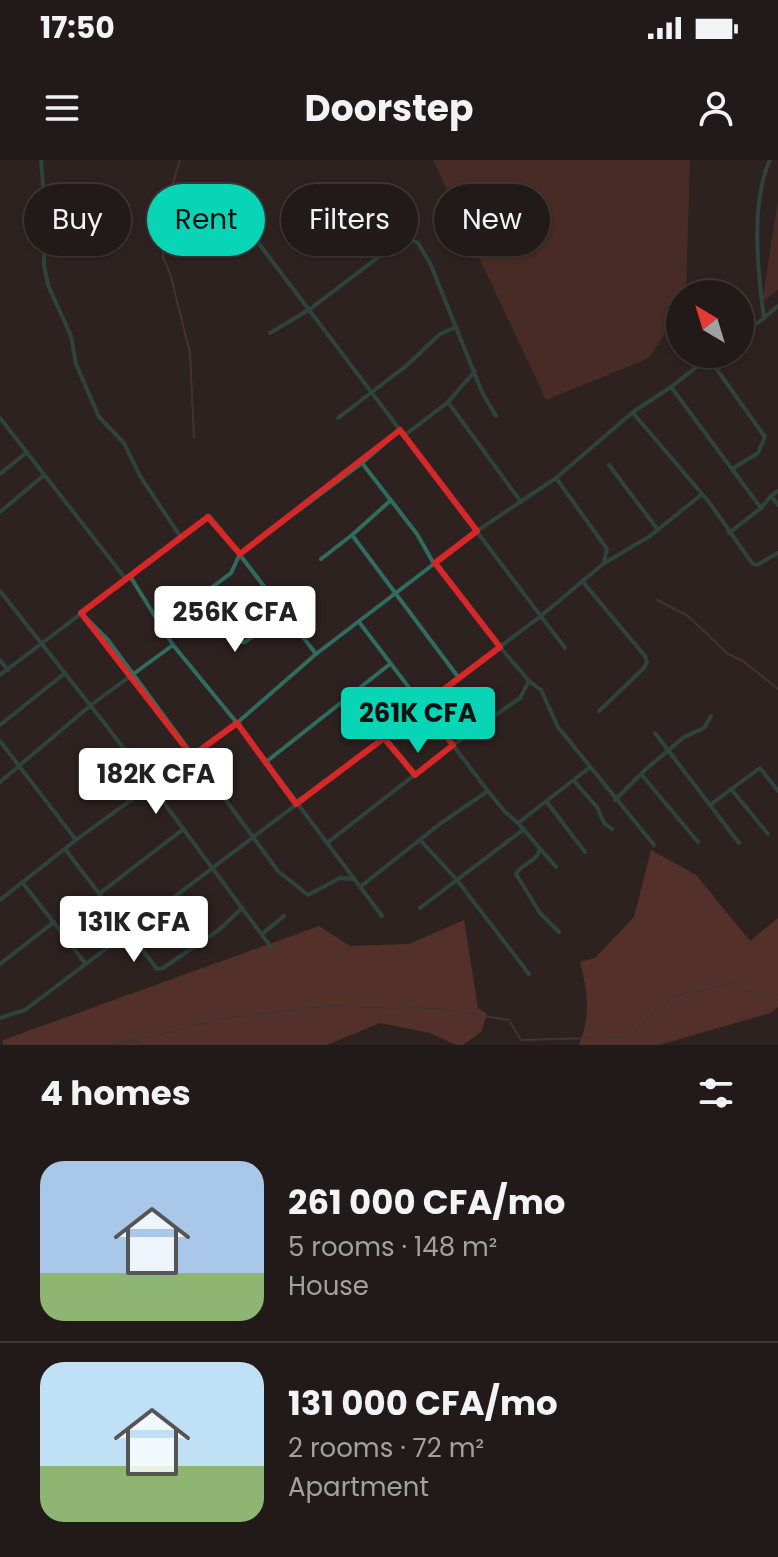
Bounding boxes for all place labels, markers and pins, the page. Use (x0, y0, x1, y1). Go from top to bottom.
pin: 256K CFA (152, 586, 318, 654)
pin: 261K CFA (335, 687, 501, 755)
pin: 182K CFA (73, 748, 239, 816)
pin: 131K CFA (51, 896, 217, 964)

